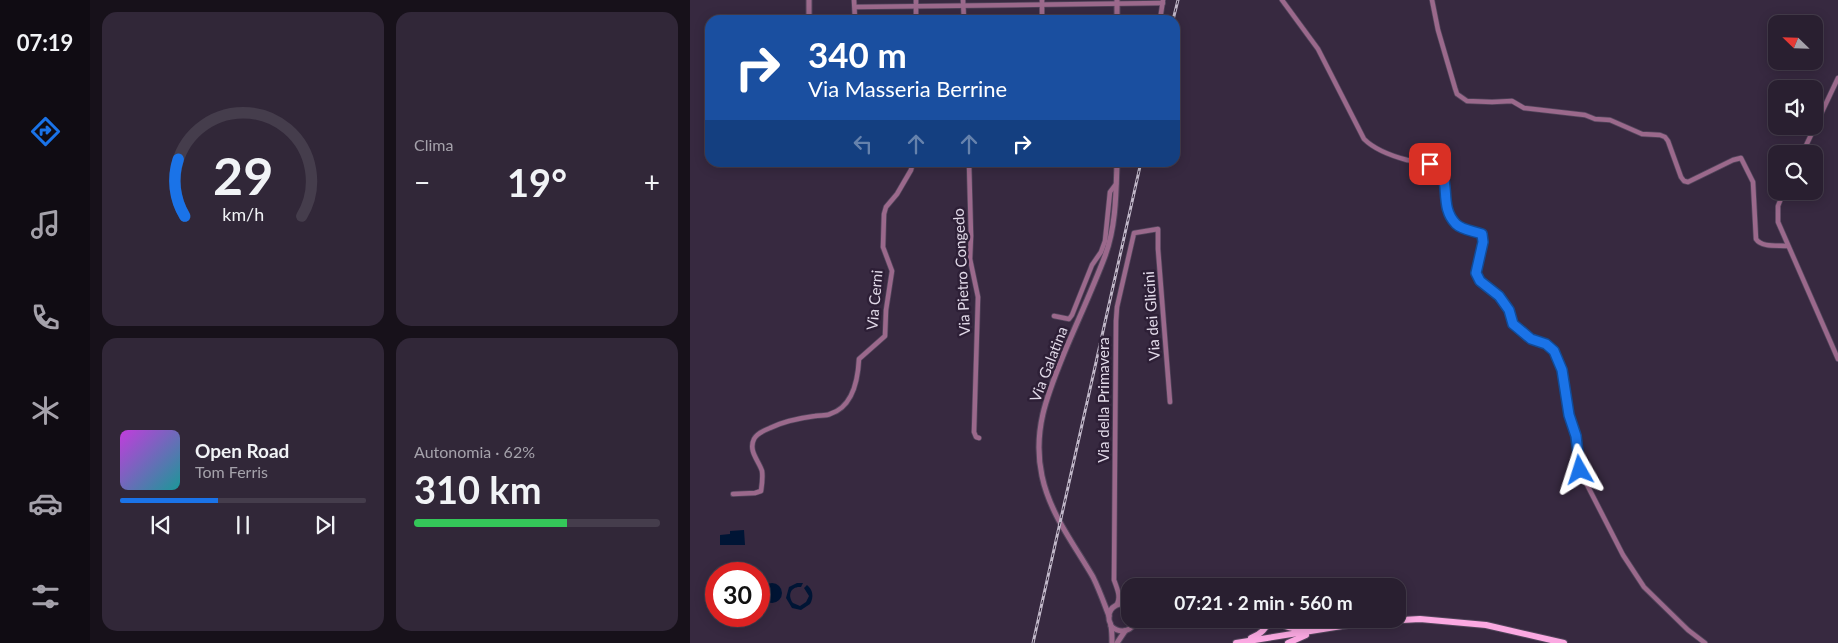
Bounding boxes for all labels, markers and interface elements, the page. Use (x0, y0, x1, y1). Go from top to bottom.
north arrow (1768, 15, 1822, 70)
map controls (1768, 15, 1823, 200)
text: 07:19 (17, 29, 73, 56)
text: 340 m (808, 33, 907, 75)
icon: right (725, 35, 790, 100)
text: Via Masseria Berrine (808, 75, 1007, 102)
button: sound (1768, 80, 1823, 135)
icon: directions (28, 114, 63, 149)
icon: left (849, 130, 877, 158)
icon: ahead (902, 130, 930, 158)
icon: ahead (955, 130, 983, 158)
icon: right (1008, 130, 1036, 158)
text: Clima (414, 135, 453, 154)
pin (1409, 143, 1451, 185)
text: 29 (213, 144, 273, 206)
button: search (1768, 145, 1823, 200)
icon: arrive (1416, 150, 1444, 178)
text: 19° (507, 159, 567, 205)
text: − (414, 165, 430, 199)
text: + (644, 165, 660, 199)
text: km/h (222, 203, 264, 225)
icon: music (28, 207, 63, 242)
street label: Via Pietro Congedo (949, 208, 973, 336)
street label: Via Cerni (862, 269, 886, 331)
street label: Via dei Glicini (1139, 271, 1163, 361)
icon: phone (28, 300, 63, 335)
street label: Via Galatina (1025, 324, 1071, 404)
street label: Via della Primavera (1094, 337, 1112, 463)
icon: climate (28, 393, 63, 428)
text: Open Road (195, 439, 289, 462)
text: Autonomia · 62% (414, 442, 535, 461)
position arrow (1553, 443, 1605, 495)
text: Tom Ferris (195, 462, 268, 481)
text: 310 km (414, 466, 542, 512)
icon: car (28, 486, 63, 521)
icon: previous (147, 511, 175, 539)
icon: pause (229, 511, 257, 539)
icon: next (311, 511, 339, 539)
speed limit sign: 30 (705, 562, 770, 627)
icon: filters (28, 579, 63, 614)
text: 07:21 · 2 min · 560 m (1174, 591, 1353, 614)

